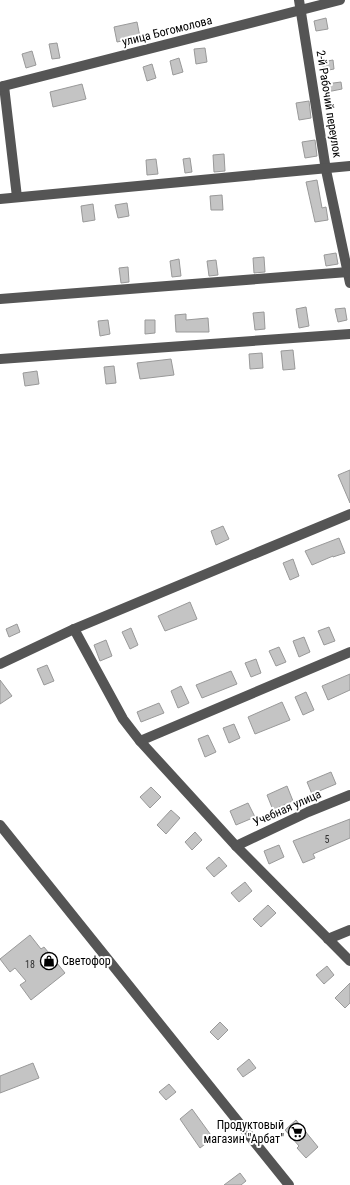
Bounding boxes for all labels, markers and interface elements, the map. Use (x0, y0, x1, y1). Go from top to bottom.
street label: улица Богомолова (120, 13, 214, 49)
street label: 2-й Рабочий переулок (314, 49, 344, 159)
street label: Учебная улица (251, 787, 323, 829)
house number: 5 (325, 834, 330, 845)
shop icon: Светофор (39, 951, 59, 971)
place label: Светофор (62, 954, 111, 968)
house number: 18 (25, 959, 35, 970)
place label: Продуктовый магазин "Арбат" (203, 1118, 284, 1146)
supermarket icon: Продуктовый магазин "Арбат" (287, 1122, 307, 1142)

